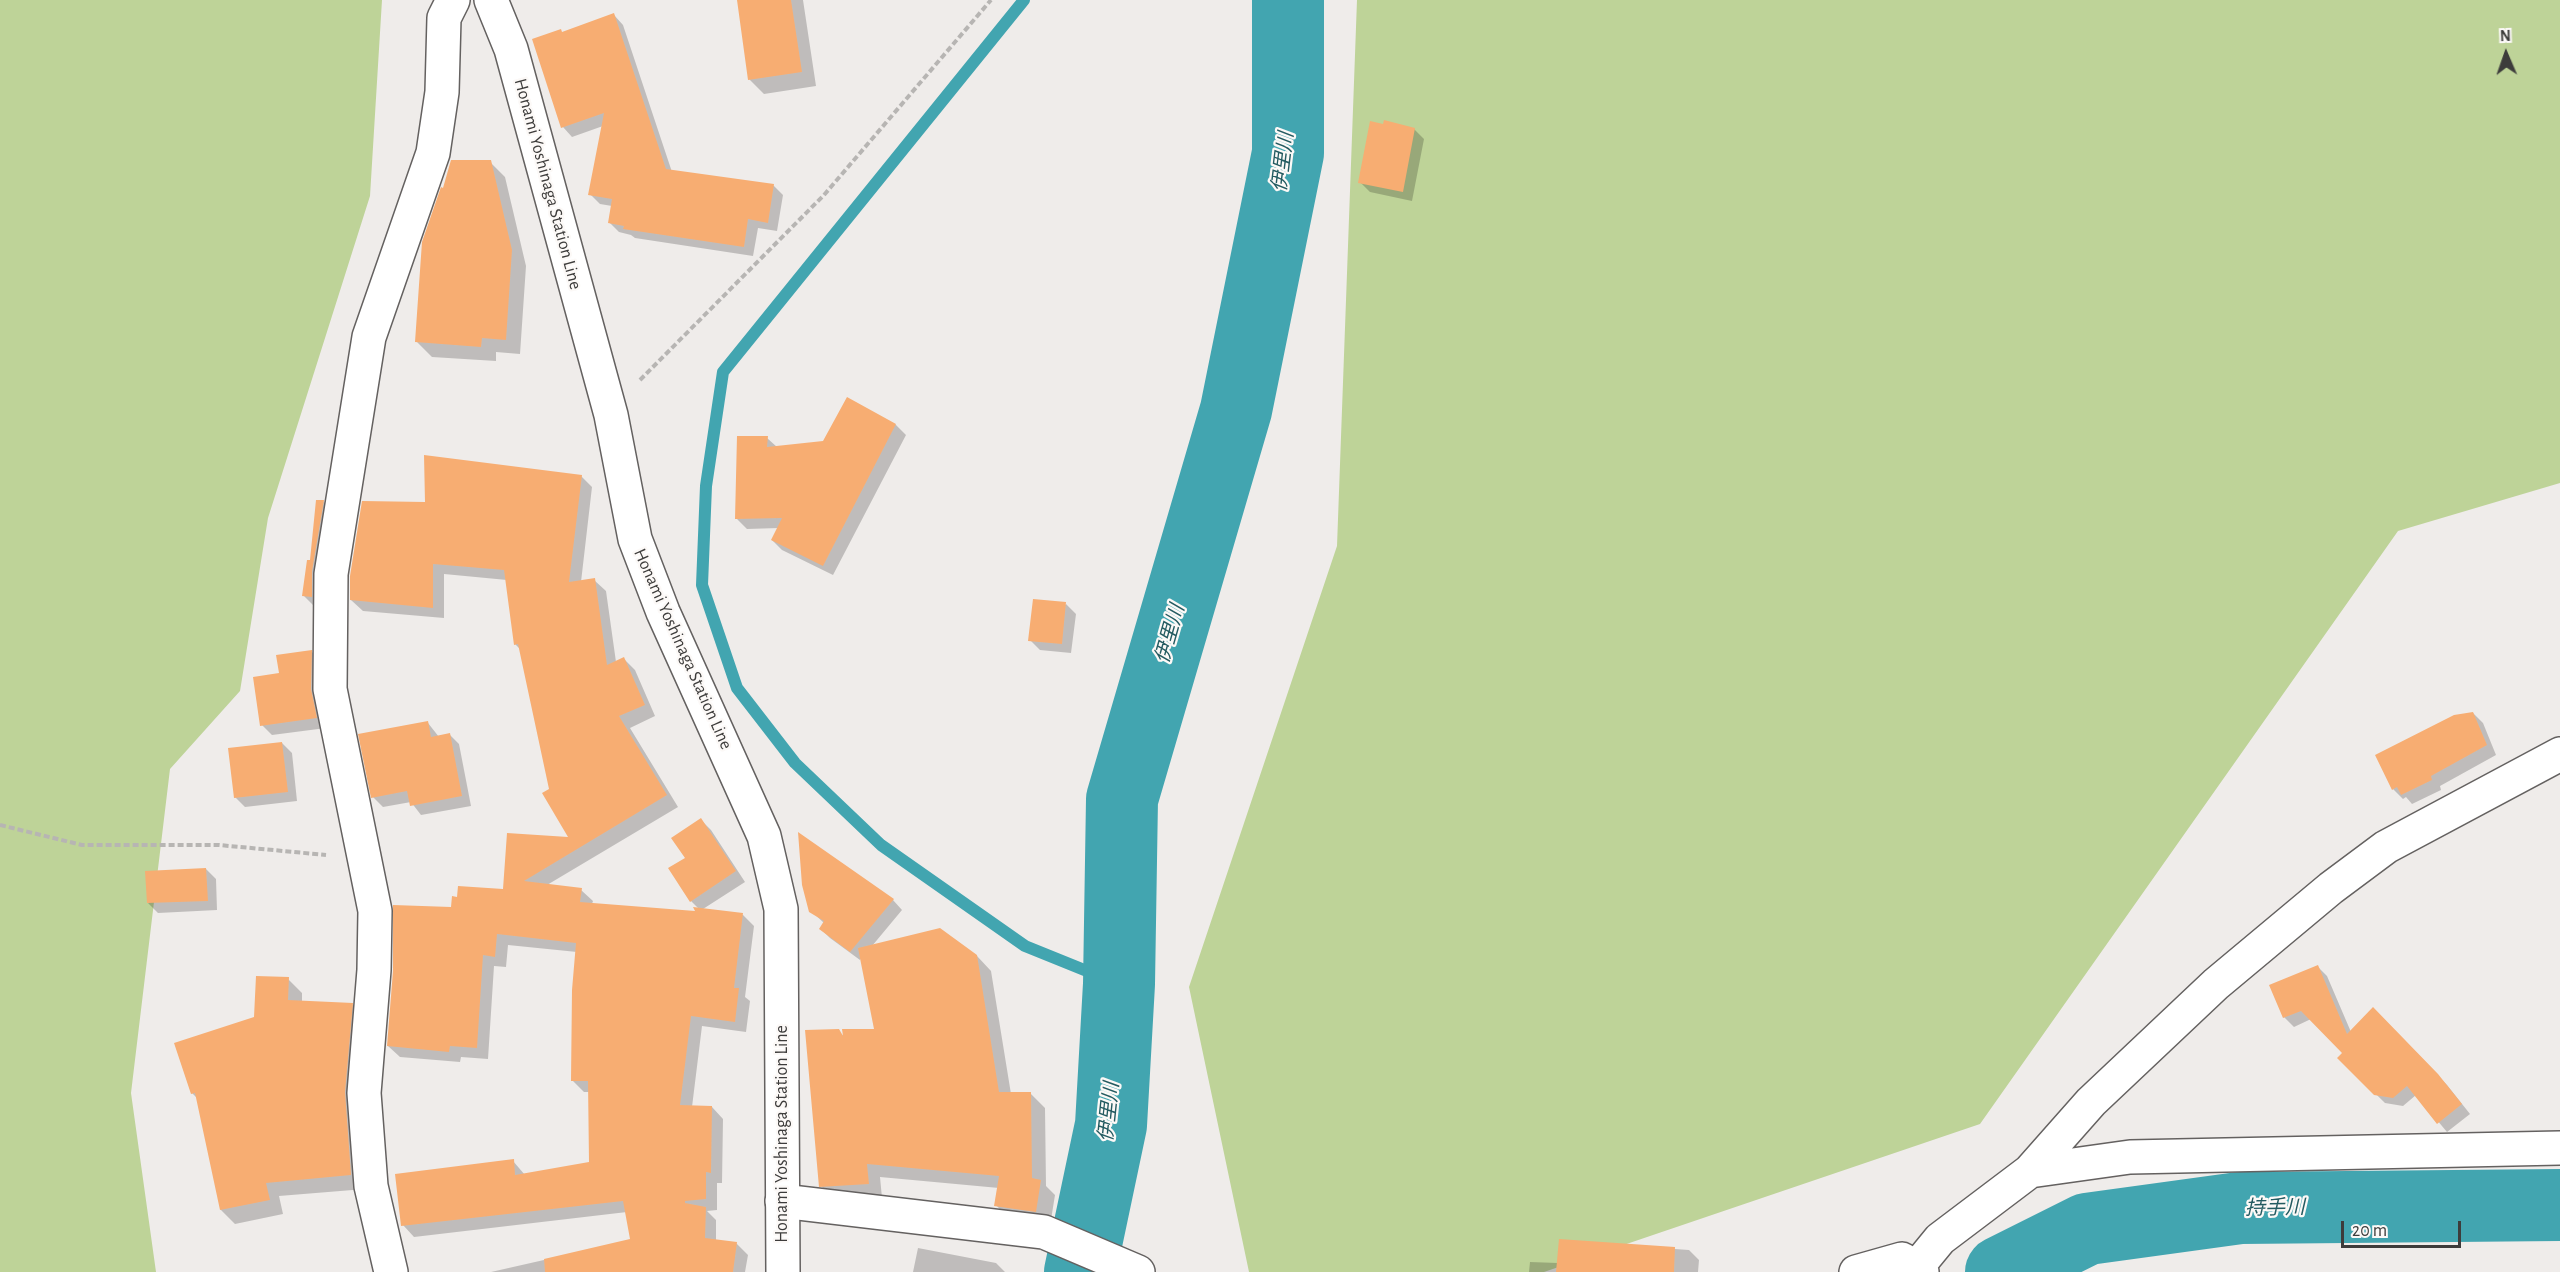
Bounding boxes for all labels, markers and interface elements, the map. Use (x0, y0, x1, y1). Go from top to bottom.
north arrow (2476, 24, 2536, 84)
text: N (2500, 28, 2511, 44)
street label: Honami Yoshinaga Station Line (509, 76, 587, 292)
water label: 伊里川 (1267, 131, 1299, 193)
street label: Honami Yoshinaga Station Line (629, 545, 737, 753)
water label: 伊里川 (1150, 602, 1190, 666)
street label: Honami Yoshinaga Station Line (771, 1025, 793, 1243)
water label: 伊里川 (1094, 1081, 1124, 1143)
water label: 持手川 (2245, 1195, 2305, 1221)
scale bar (2344, 1209, 2464, 1247)
text: 20 m (2352, 1222, 2387, 1240)

